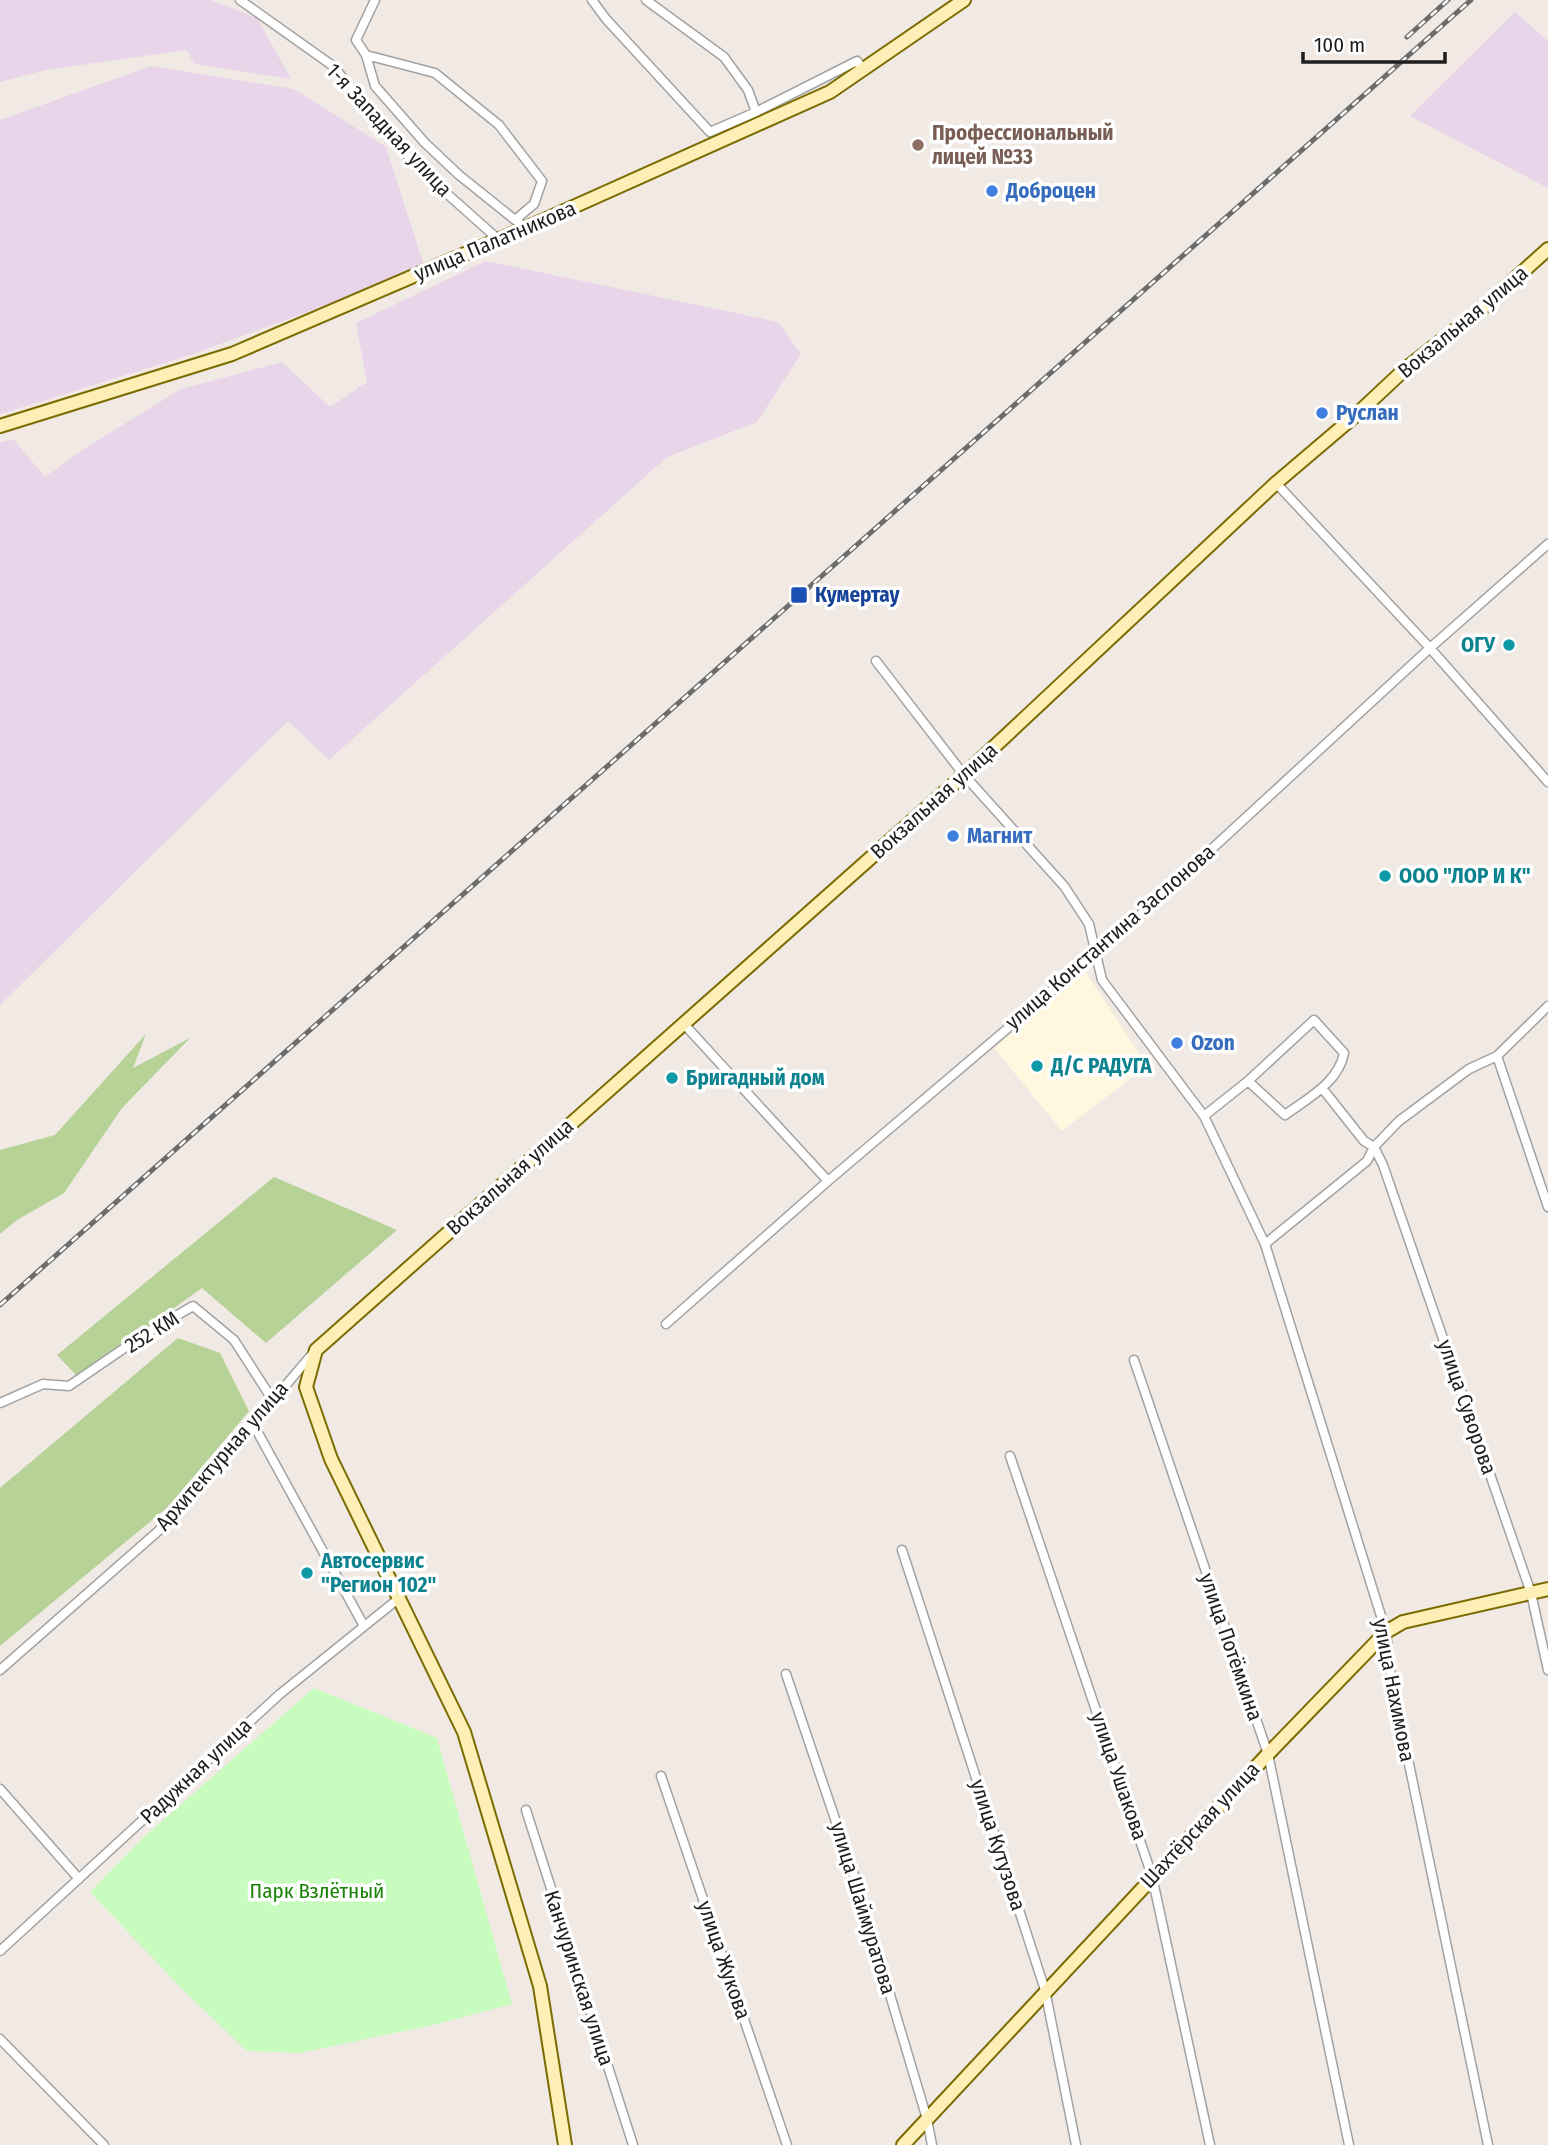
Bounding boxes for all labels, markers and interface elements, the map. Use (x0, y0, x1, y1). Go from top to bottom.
scale bar (1303, 21, 1445, 65)
text: 100 m (1314, 32, 1365, 58)
street label: 1-я Западная улица (321, 58, 457, 202)
place label: Профессиональный лицей №33 (932, 120, 1114, 170)
marker: Профессиональный лицей №33 (910, 137, 926, 153)
place label: Доброцен (1005, 178, 1096, 204)
marker: Доброцен (984, 183, 1000, 199)
street label: улица Палатникова (410, 195, 580, 287)
street label: Вокзальная улица (1393, 260, 1533, 384)
place label: Руслан (1336, 400, 1399, 426)
marker: Руслан (1314, 405, 1330, 421)
place label: Кумертау (815, 582, 900, 608)
marker: Кумертау (789, 585, 809, 605)
place label: ОГУ (1461, 632, 1496, 658)
marker: ОГУ (1501, 637, 1517, 653)
street label: Вокзальная улица (865, 737, 1003, 865)
place label: Магнит (967, 823, 1033, 849)
marker: Магнит (945, 828, 961, 844)
street label: улица Константина Заслонова (1000, 839, 1220, 1035)
place label: ООО "ЛОР И К" (1399, 863, 1531, 889)
marker: ООО "ЛОР И К" (1377, 868, 1393, 884)
place label: Ozon (1191, 1030, 1235, 1056)
marker: Ozon (1169, 1035, 1185, 1051)
place label: Д/С РАДУГА (1050, 1053, 1152, 1079)
marker: Д/С РАДУГА (1029, 1058, 1045, 1074)
place label: Бригадный дом (686, 1065, 825, 1091)
marker: Бригадный дом (664, 1070, 680, 1086)
street label: Вокзальная улица (441, 1113, 579, 1241)
street label: 252 КМ (120, 1305, 184, 1359)
street label: улица Суворова (1432, 1336, 1502, 1478)
street label: Архитектурная улица (150, 1376, 294, 1536)
place label: Автосервис "Регион 102" (320, 1548, 436, 1598)
marker: Автосервис "Регион 102" (299, 1565, 315, 1581)
street label: улица Потёмкина (1194, 1570, 1268, 1724)
street label: улица Нахимова (1367, 1616, 1421, 1764)
street label: улица Ушакова (1085, 1709, 1153, 1843)
street label: Радужная улица (135, 1713, 257, 1829)
street label: Шахтёрская улица (1135, 1756, 1265, 1894)
street label: улица Кутузова (965, 1776, 1031, 1914)
street label: улица Шаймуратова (824, 1819, 902, 1997)
park label: Парк Взлётный (250, 1878, 384, 1904)
street label: Канчуринская улица (538, 1887, 620, 2069)
street label: улица Жукова (692, 1897, 756, 2023)

